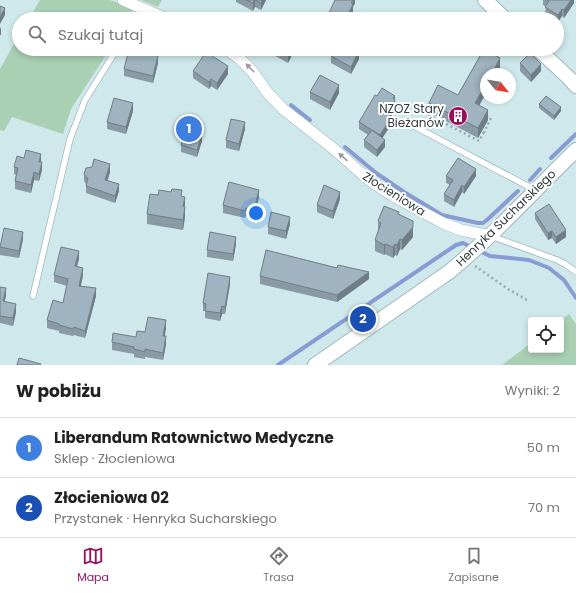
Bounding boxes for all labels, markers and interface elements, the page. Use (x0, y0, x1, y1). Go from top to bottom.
search box (12, 12, 564, 56)
icon: search (26, 23, 48, 45)
text: Szukaj tutaj (58, 24, 143, 45)
one-way arrow (245, 63, 254, 73)
north arrow (480, 68, 516, 104)
place label: NZOZ Stary Bieżanów (379, 100, 444, 131)
building icon: NZOZ Stary Bieżanów (447, 105, 469, 127)
pin: 1 (176, 114, 202, 144)
one-way arrow (339, 153, 348, 162)
street label: Henryka Sucharskiego (452, 165, 560, 270)
street label: Złocieniowa (360, 168, 429, 220)
your location (246, 203, 266, 223)
pin: 2 (350, 304, 376, 334)
map controls (528, 317, 564, 353)
button: locate (528, 317, 564, 353)
text: W pobliżu (16, 379, 101, 403)
text: Wyniki: 2 (505, 381, 560, 400)
text: Liberandum Ratownictwo Medyczne (54, 427, 334, 448)
text: 1 (27, 438, 31, 457)
text: 50 m (527, 438, 560, 457)
text: Sklep · Złocieniowa (54, 449, 175, 468)
text: Złocieniowa 02 (54, 487, 169, 508)
text: 2 (25, 498, 33, 517)
text: 70 m (528, 498, 560, 517)
text: Przystanek · Henryka Sucharskiego (54, 509, 277, 528)
tab: Mapa (77, 545, 109, 586)
tab: Trasa (263, 545, 294, 586)
tab: Zapisane (448, 545, 499, 586)

